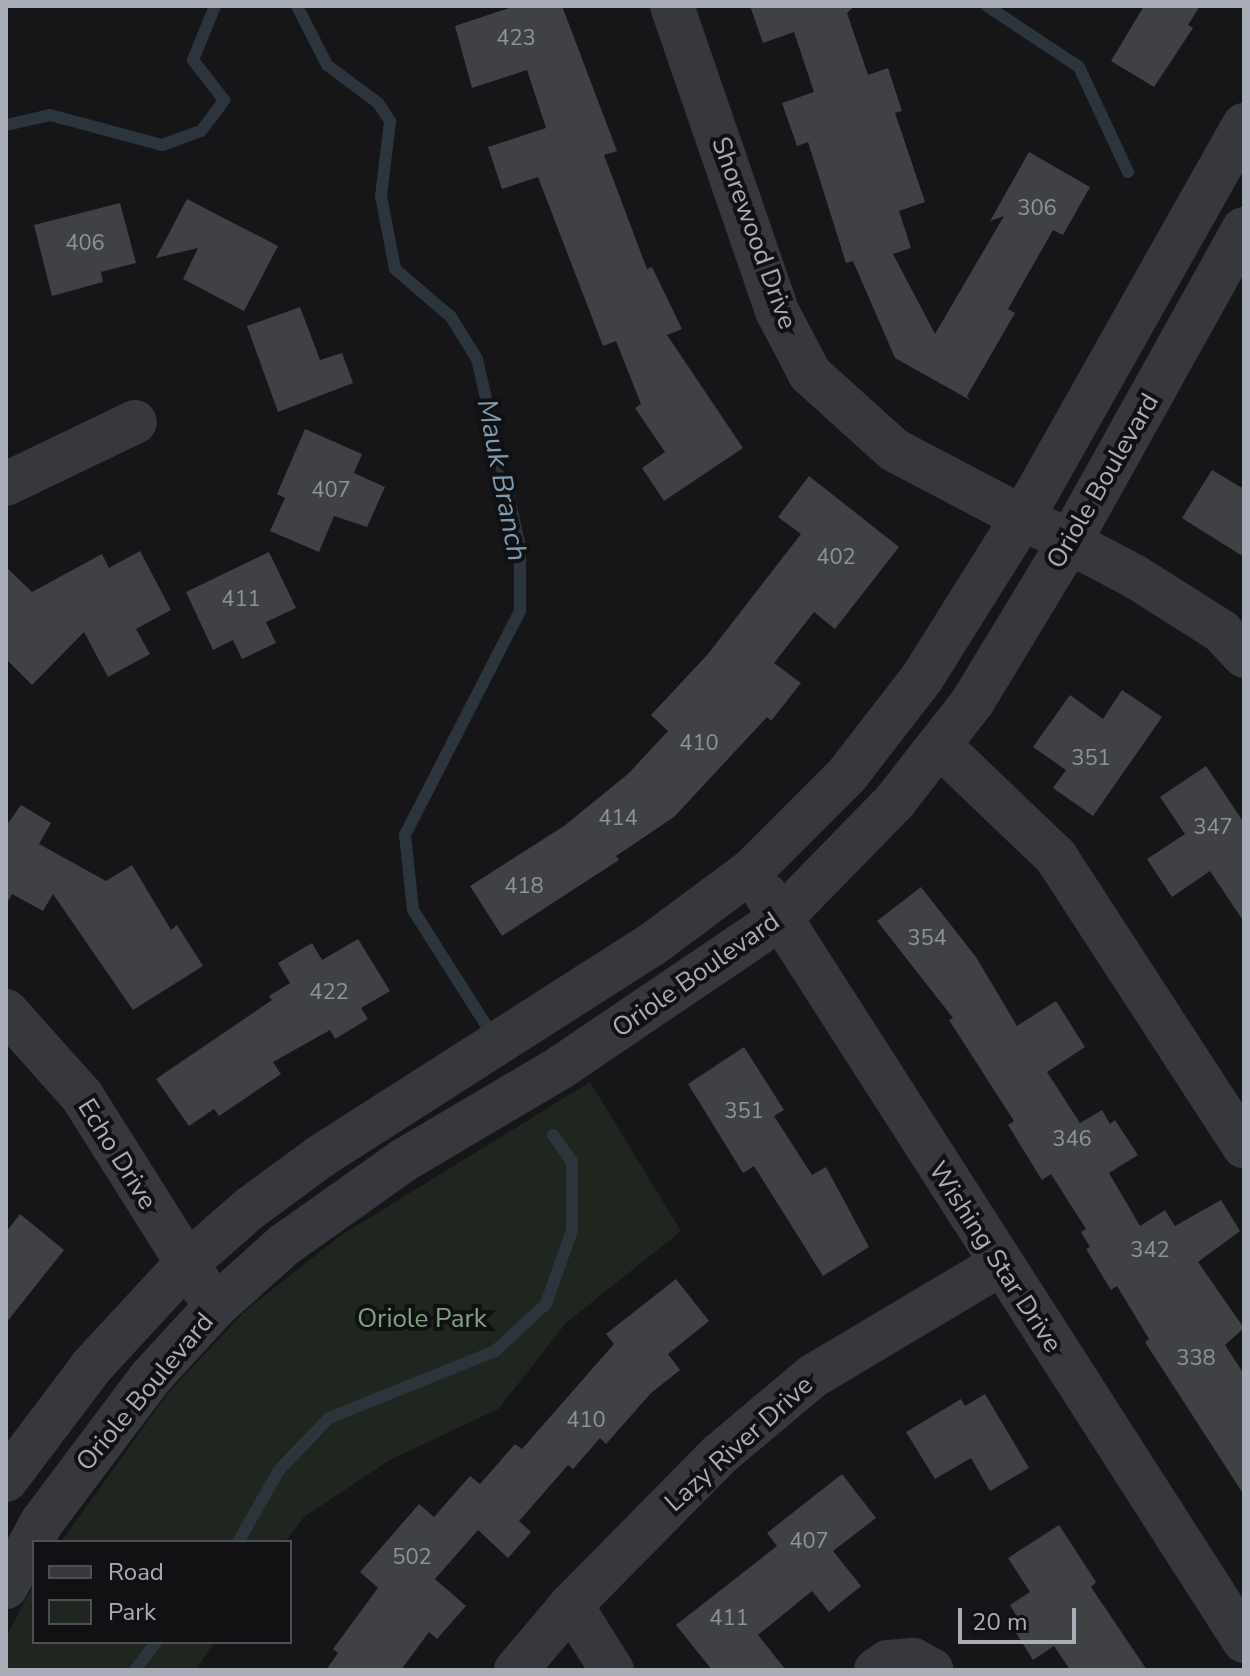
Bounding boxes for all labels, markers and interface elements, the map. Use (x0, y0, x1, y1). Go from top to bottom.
house number: 423 (496, 26, 536, 52)
street label: Shorewood Drive (705, 133, 803, 333)
house number: 306 (1017, 196, 1057, 222)
house number: 406 (65, 231, 105, 257)
street label: Oriole Boulevard (1040, 388, 1166, 574)
water label: Mauk Branch (470, 396, 534, 564)
house number: 407 (311, 478, 351, 504)
house number: 402 (816, 545, 856, 571)
house number: 411 (221, 587, 261, 613)
house number: 410 (679, 731, 719, 757)
house number: 351 (1071, 746, 1111, 772)
house number: 414 (598, 806, 638, 832)
house number: 347 (1193, 815, 1233, 841)
house number: 418 (504, 874, 544, 900)
street label: Oriole Boulevard (606, 906, 786, 1044)
house number: 354 (907, 926, 947, 952)
house number: 422 (309, 980, 349, 1006)
street label: Echo Drive (71, 1093, 163, 1215)
house number: 351 (724, 1099, 764, 1125)
house number: 346 (1052, 1127, 1092, 1153)
street label: Wishing Star Drive (922, 1156, 1068, 1358)
house number: 342 (1130, 1238, 1170, 1264)
park label: Oriole Park (357, 1303, 487, 1335)
street label: Oriole Boulevard (70, 1307, 220, 1477)
house number: 338 (1176, 1346, 1216, 1372)
street label: Lazy River Drive (659, 1370, 819, 1518)
house number: 410 (566, 1408, 606, 1434)
house number: 407 (789, 1529, 829, 1555)
legend (32, 1540, 292, 1644)
house number: 502 (392, 1545, 432, 1571)
text: Road (108, 1556, 164, 1588)
scale bar (962, 1592, 1080, 1642)
text: Park (108, 1596, 156, 1628)
house number: 411 (709, 1606, 749, 1632)
text: 20 m (972, 1606, 1028, 1638)

